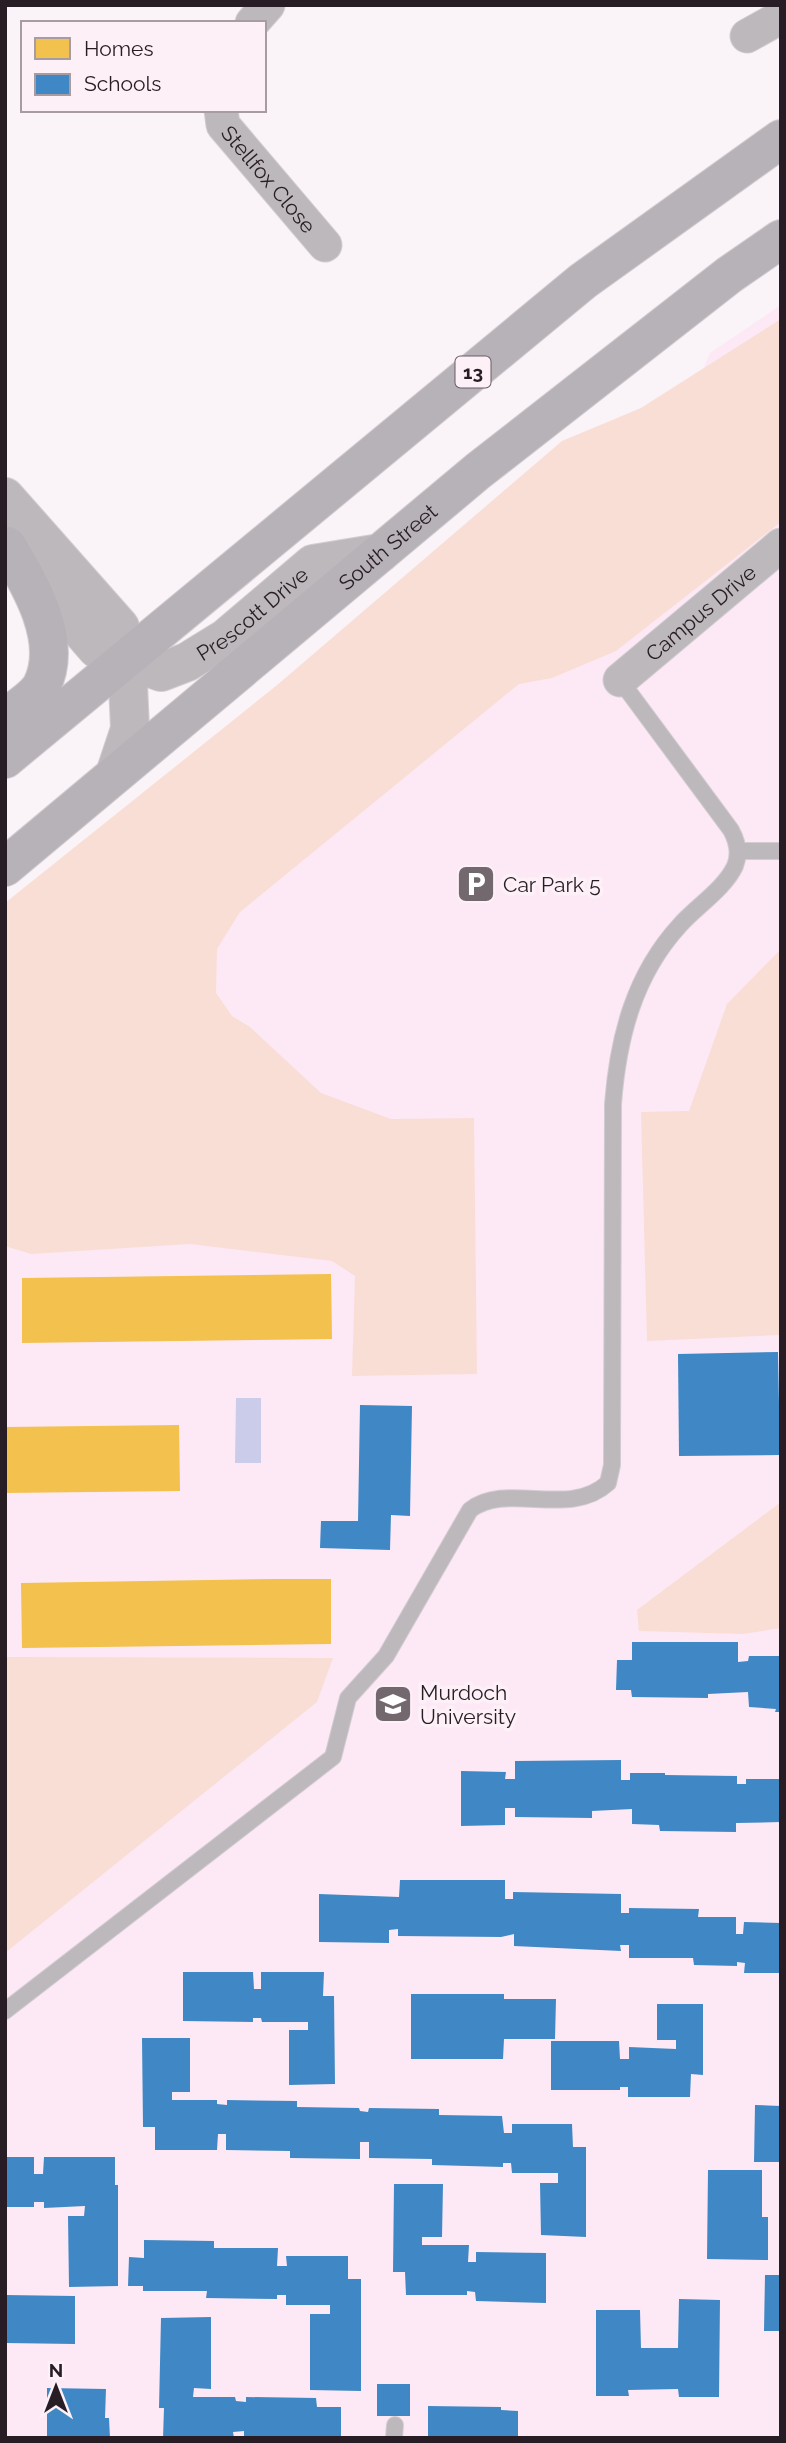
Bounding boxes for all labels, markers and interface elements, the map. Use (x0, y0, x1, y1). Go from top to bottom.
legend (21, 21, 266, 112)
text: Homes (84, 36, 154, 61)
text: Schools (84, 71, 161, 96)
street label: Stellfox Close (216, 120, 321, 238)
road number: 13 (456, 356, 490, 388)
street label: South Street (333, 498, 442, 595)
street label: Campus Drive (640, 559, 761, 666)
street label: Prescott Drive (192, 561, 313, 666)
parking icon: Car Park 5 (455, 863, 497, 905)
place label: Car Park 5 (503, 872, 601, 897)
place label: Murdoch University (420, 1680, 516, 1729)
school or university icon: Murdoch University (372, 1683, 414, 1725)
north arrow (21, 2352, 91, 2422)
text: N (49, 2359, 63, 2381)

